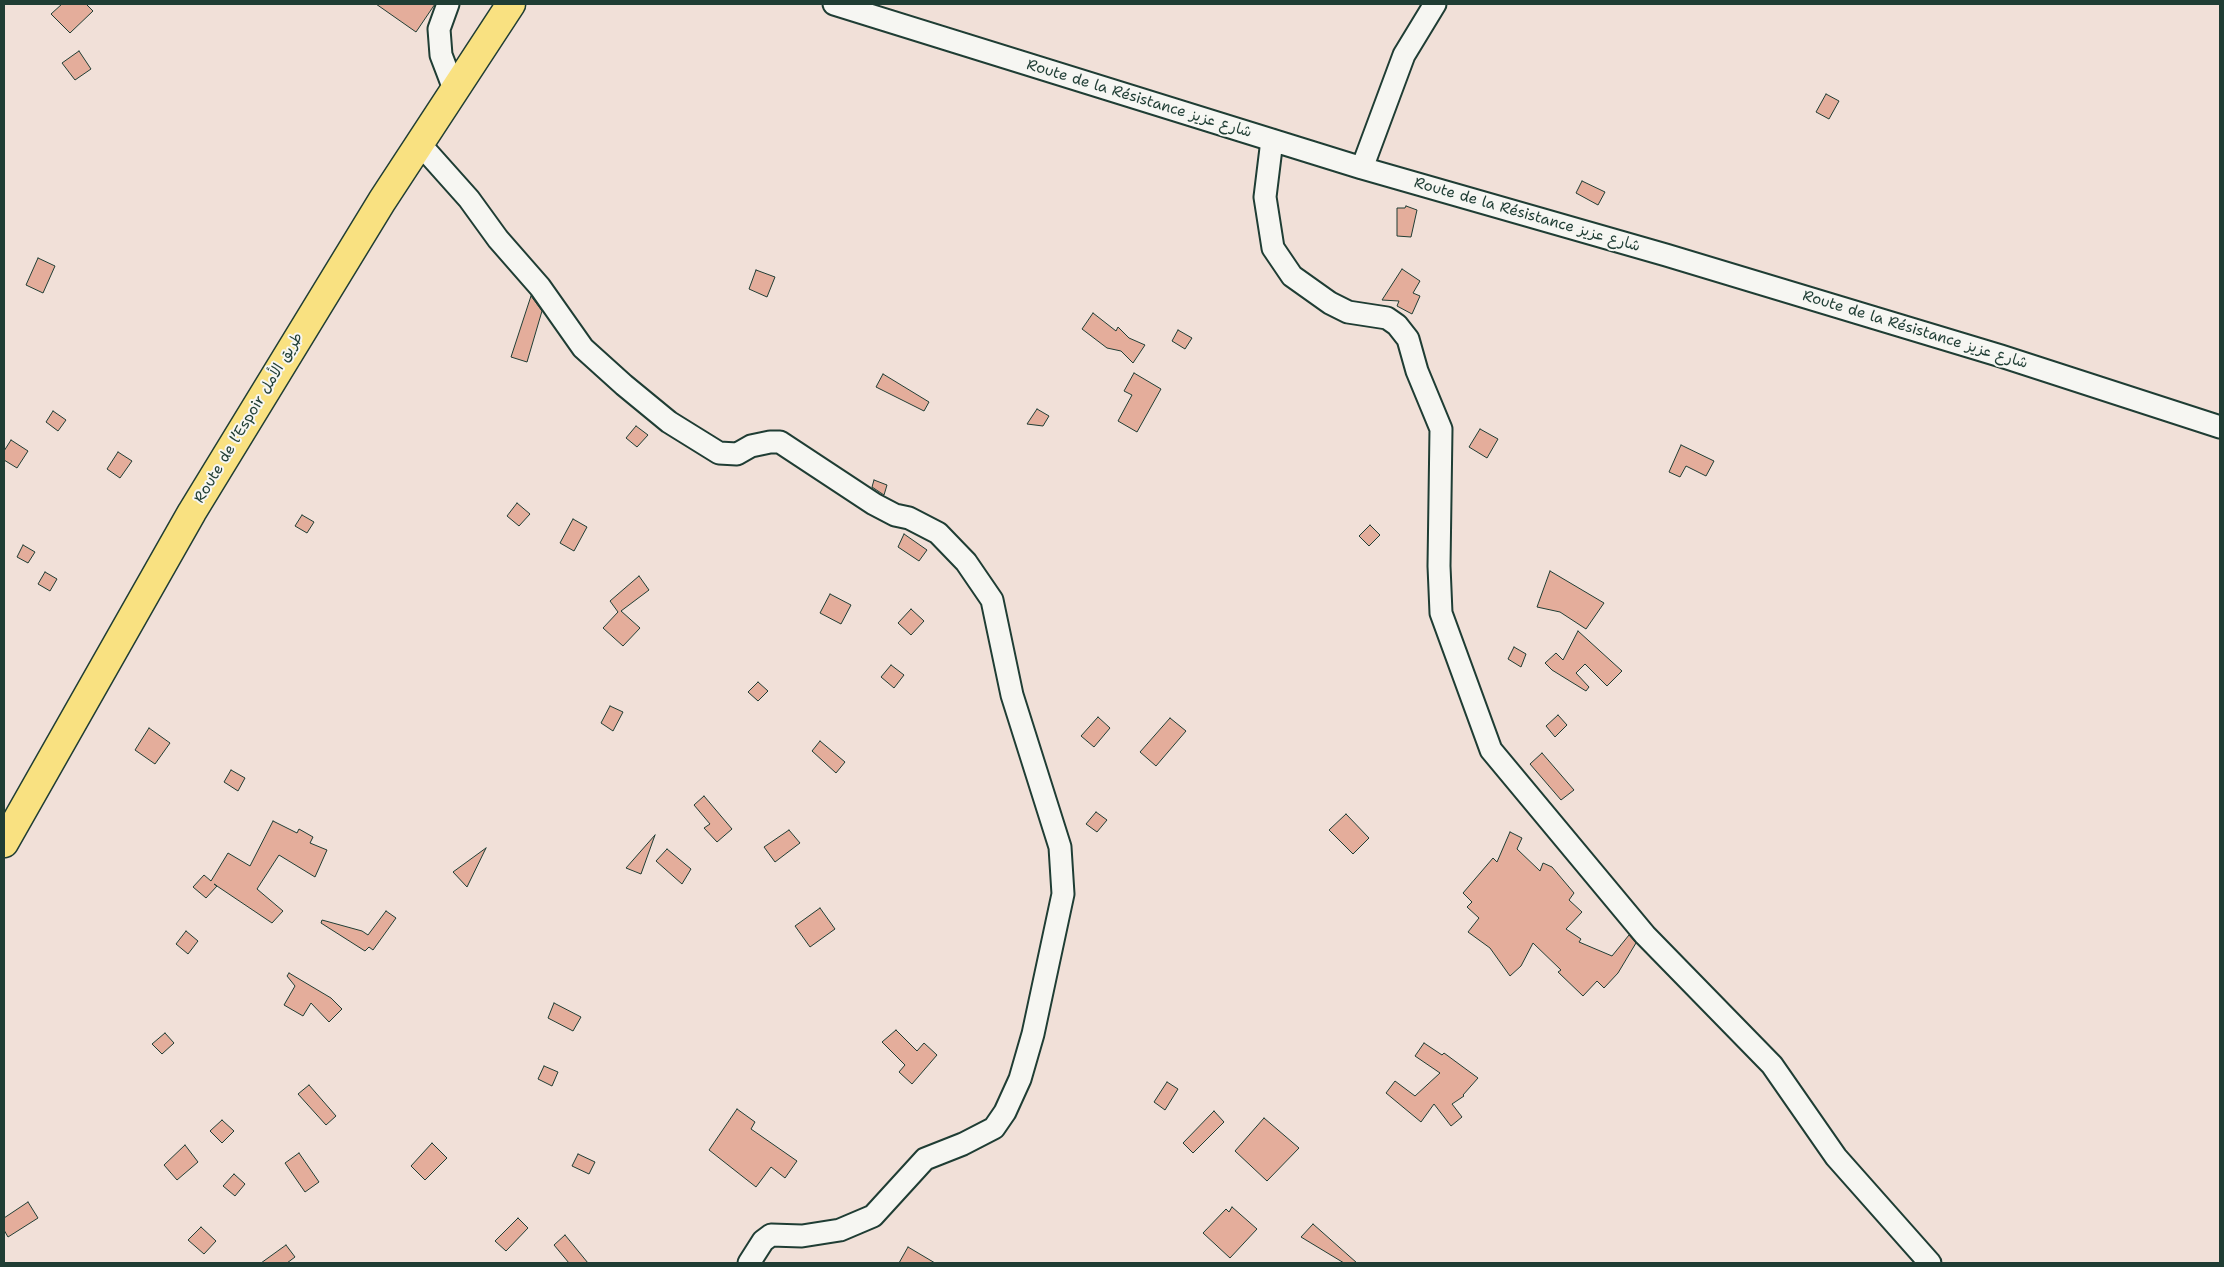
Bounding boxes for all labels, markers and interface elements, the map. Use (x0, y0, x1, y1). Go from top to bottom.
street label: Route de la Résistance شارع عزيز (1024, 56, 1254, 142)
street label: Route de la Résistance شارع عزيز (1412, 174, 1642, 256)
street label: Route de la Résistance شارع عزيز (1800, 287, 2030, 373)
street label: Route de l’Espoir طريق الأمل (191, 329, 307, 507)

